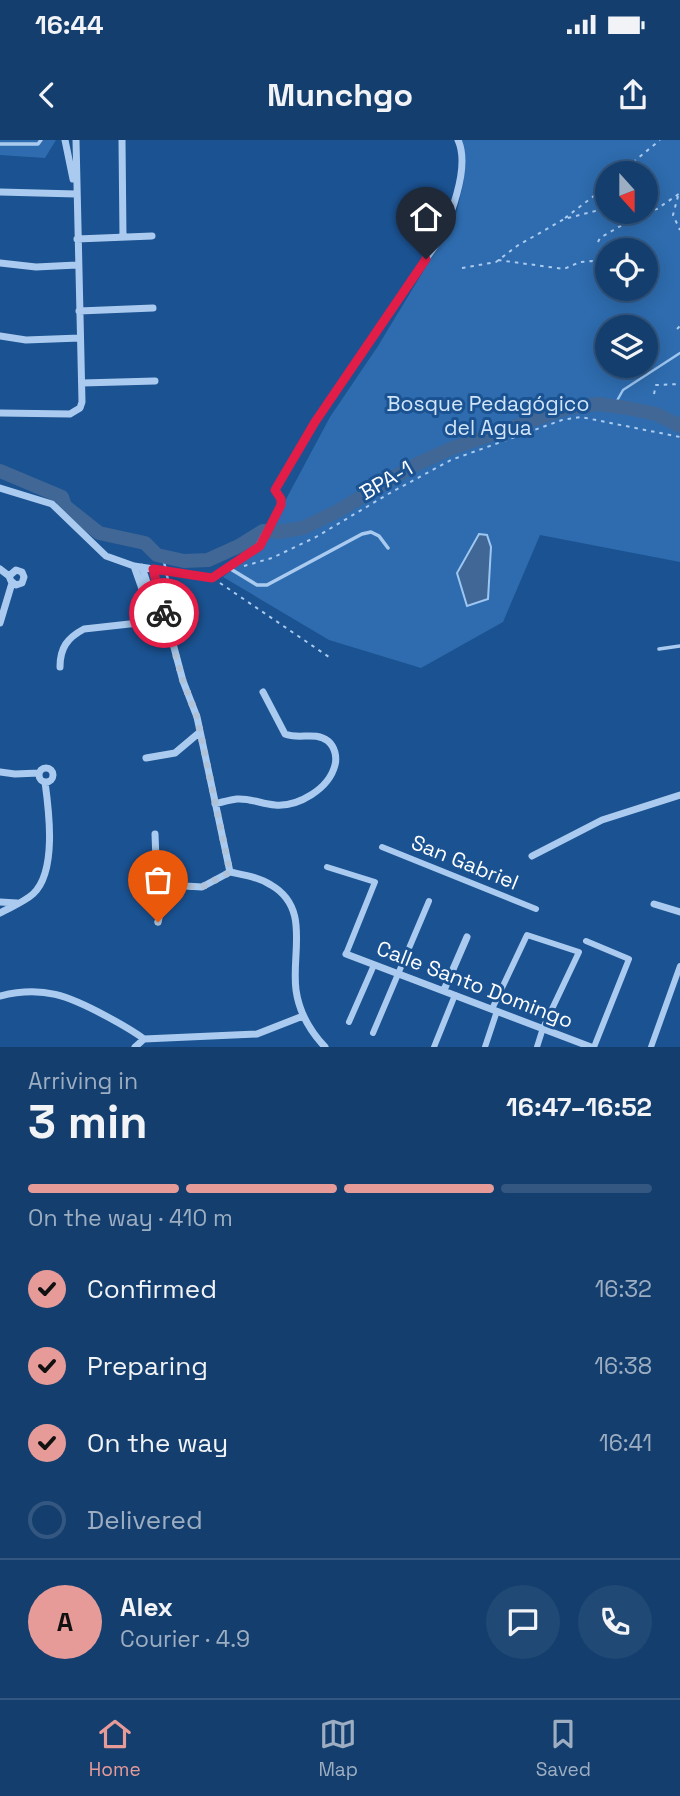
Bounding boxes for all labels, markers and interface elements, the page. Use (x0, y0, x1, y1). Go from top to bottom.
text: 16:44 (35, 8, 104, 42)
text: Munchgo (267, 75, 413, 115)
icon: back (28, 76, 66, 114)
icon: share (614, 76, 652, 114)
north arrow (595, 161, 658, 224)
map controls (595, 161, 658, 378)
pin (396, 187, 456, 259)
icon: home (407, 198, 445, 236)
button: locate (595, 238, 658, 301)
button: layers (595, 315, 658, 378)
park label: Bosque Pedagógico del Agua (387, 390, 589, 441)
street label: BPA-1 (355, 454, 417, 506)
courier (129, 578, 199, 648)
icon: bike (145, 594, 183, 632)
street label: San Gabriel (407, 828, 523, 896)
pin (128, 850, 188, 922)
icon: bag (139, 861, 177, 899)
street label: Calle Santo Domingo (373, 934, 577, 1034)
text: Arriving in (28, 1066, 138, 1096)
text: 16:47–16:52 (506, 1090, 652, 1124)
text: 3 min (28, 1093, 148, 1151)
text: On the way · 410 m (28, 1203, 233, 1233)
icon: check (28, 1270, 66, 1308)
text: Confirmed (87, 1272, 217, 1306)
text: 16:32 (595, 1274, 652, 1304)
icon: check (28, 1347, 66, 1385)
text: Preparing (87, 1349, 208, 1383)
text: 16:38 (594, 1351, 652, 1381)
icon: check (28, 1424, 66, 1462)
text: On the way (87, 1426, 228, 1460)
text: 16:41 (599, 1428, 652, 1458)
text: Delivered (87, 1503, 203, 1537)
button: chat (486, 1585, 560, 1659)
button: phone (578, 1585, 652, 1659)
text: Alex (120, 1590, 173, 1624)
text: A (57, 1605, 73, 1639)
text: Courier · 4.9 (120, 1624, 250, 1654)
tab: Home (89, 1715, 141, 1782)
tab: Map (318, 1715, 358, 1782)
tab: Saved (536, 1715, 591, 1782)

